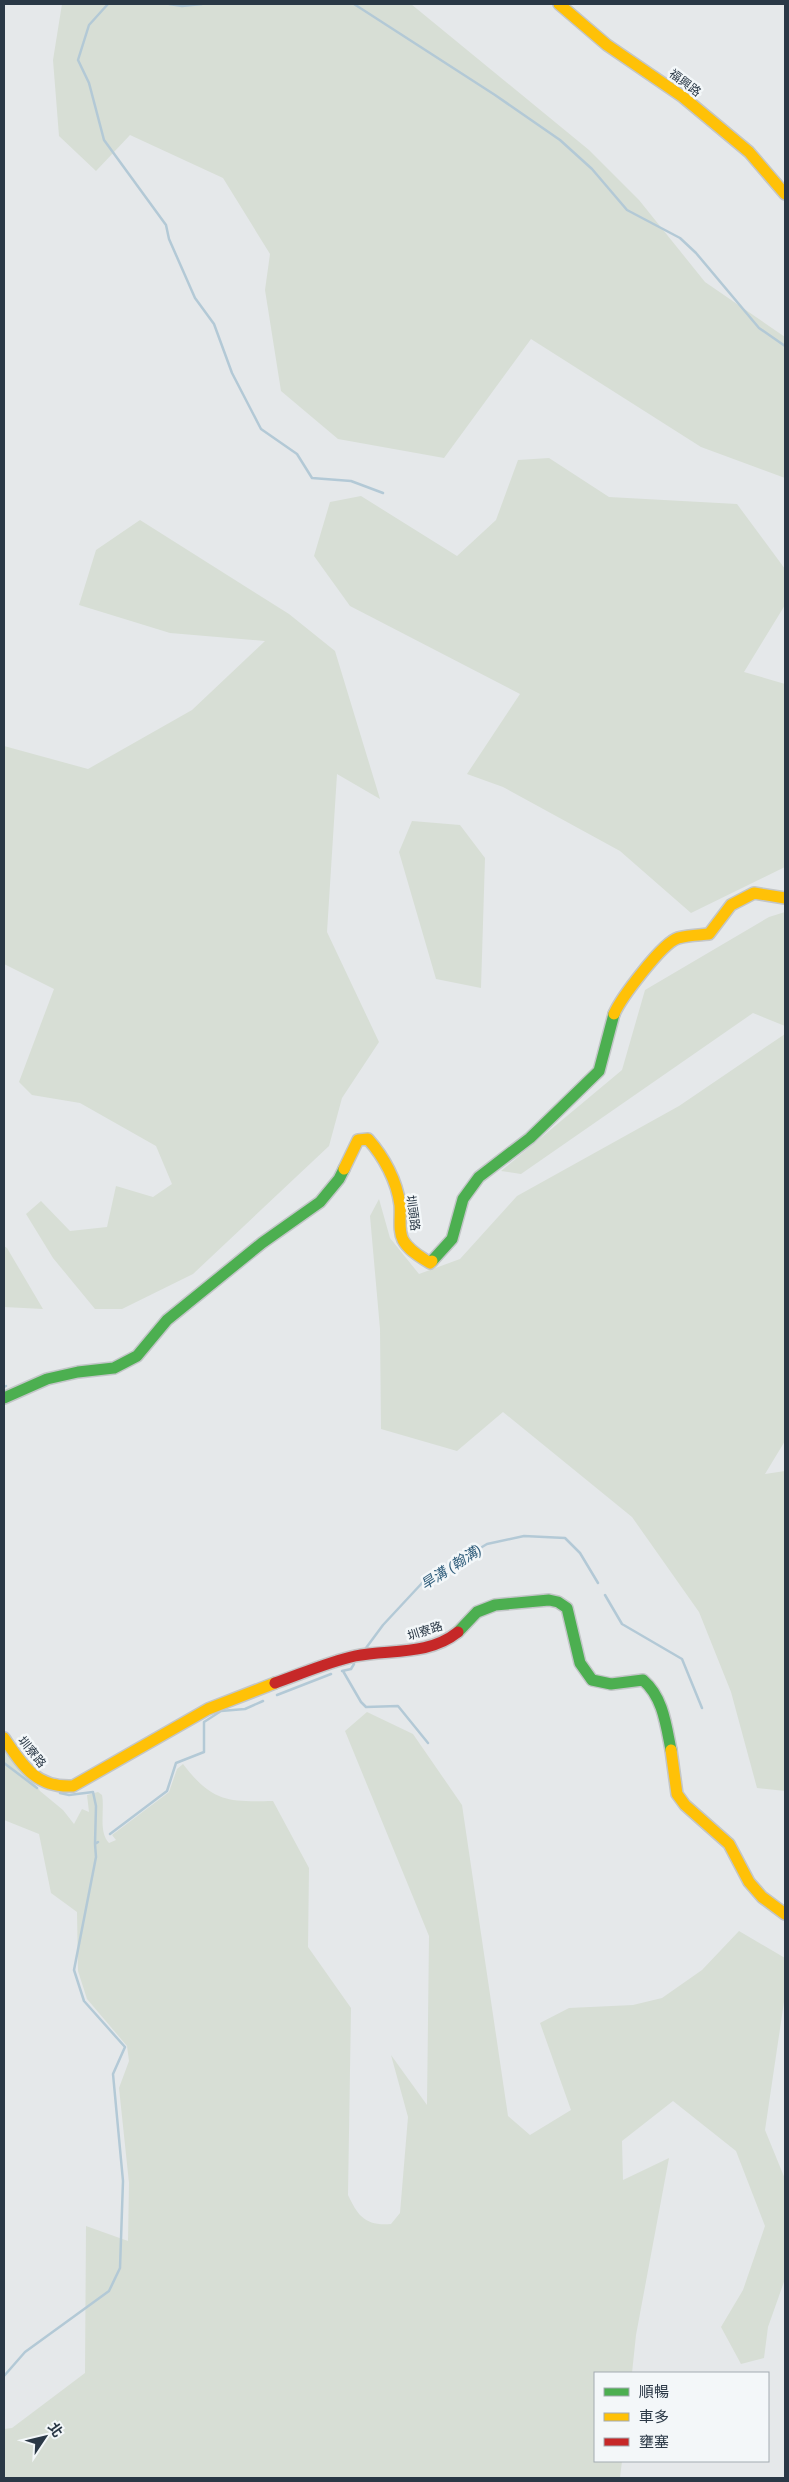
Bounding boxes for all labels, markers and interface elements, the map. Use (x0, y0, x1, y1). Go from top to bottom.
street label: 福興路 (666, 67, 704, 99)
street label: 圳頭路 (404, 1194, 422, 1232)
water label: 旱溝 (翰溝) (418, 1541, 484, 1593)
street label: 圳寮路 (406, 1619, 444, 1643)
street label: 圳寮路 (15, 1734, 49, 1770)
legend (594, 2372, 769, 2462)
text: 順暢 (639, 2383, 669, 2400)
text: 車多 (639, 2408, 669, 2425)
north arrow (20, 2412, 70, 2462)
text: 北 (45, 2419, 66, 2440)
text: 壅塞 (639, 2433, 669, 2450)

